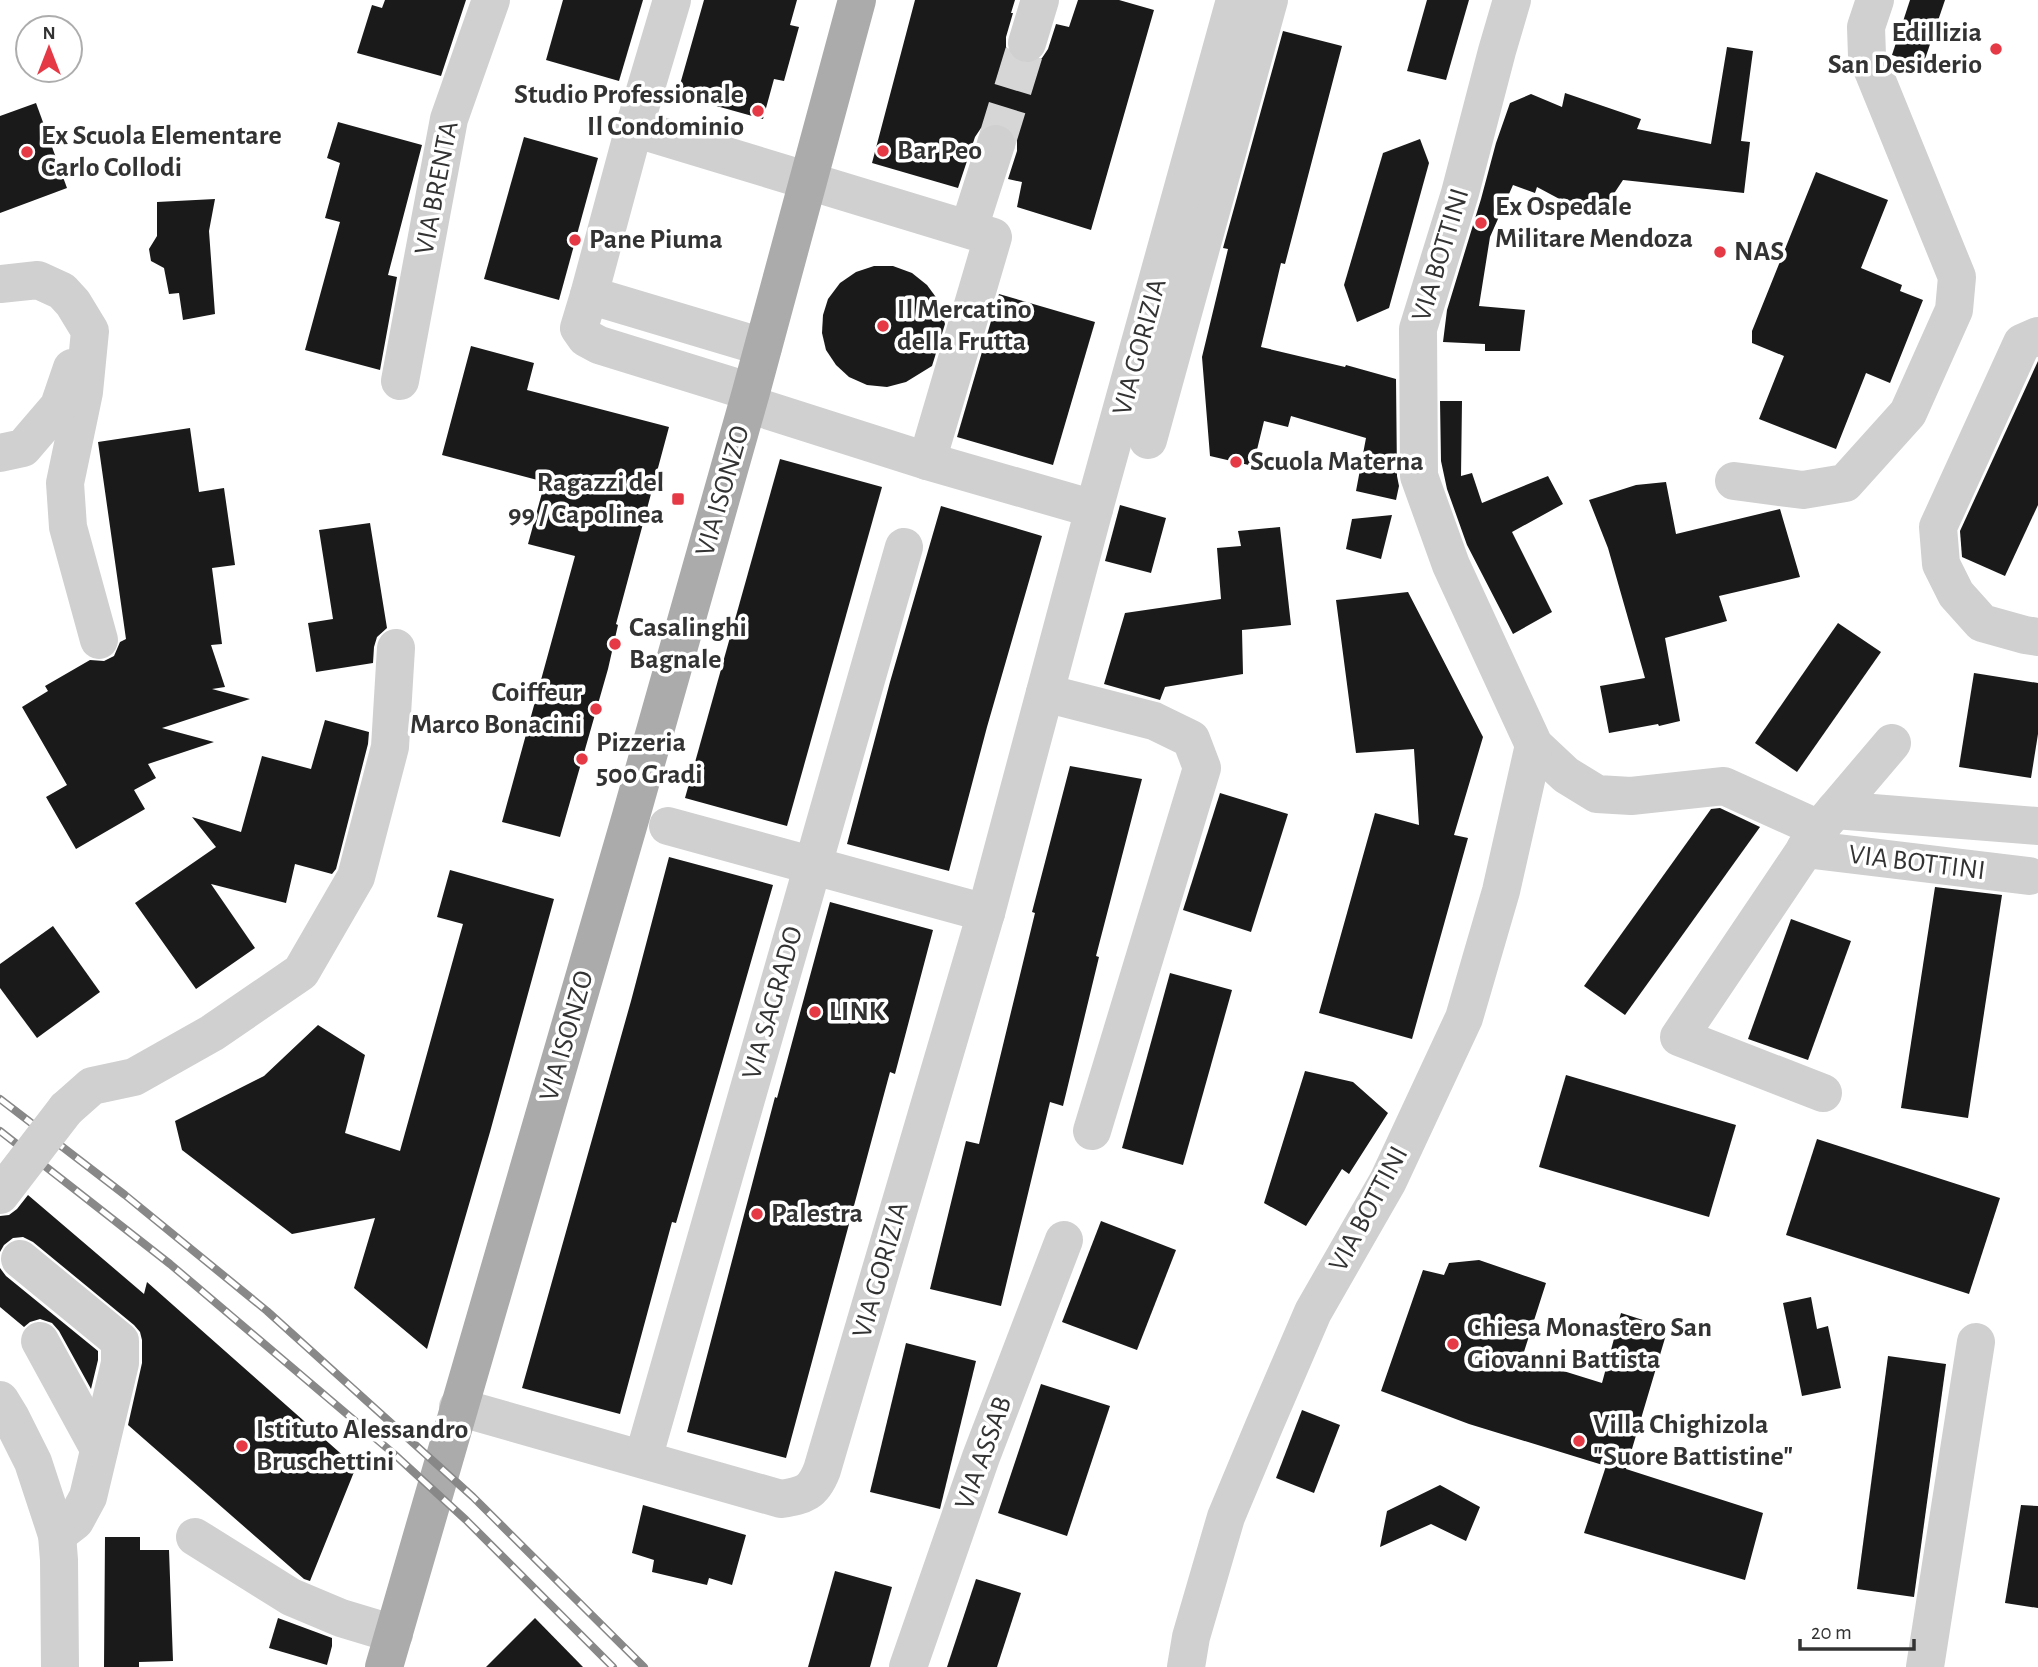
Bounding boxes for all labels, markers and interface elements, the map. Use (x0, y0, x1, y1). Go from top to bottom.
north arrow (14, 14, 84, 84)
place label: Edillizia San Desiderio (1828, 19, 1982, 79)
text: N (42, 24, 56, 43)
marker: Edillizia San Desiderio (1988, 41, 2004, 57)
place label: Studio Professionale Il Condominio (514, 81, 744, 141)
marker: Studio Professionale Il Condominio (750, 103, 766, 119)
street label: VIA BRENTA (410, 119, 464, 257)
place label: Ex Scuola Elementare Carlo Collodi (41, 122, 282, 182)
place label: Bar Peo (897, 137, 982, 165)
marker: Bar Peo (875, 143, 891, 159)
marker: Ex Scuola Elementare Carlo Collodi (19, 144, 35, 160)
street label: VIA BOTTINI (1408, 185, 1474, 325)
place label: Ex Ospedale Militare Mendoza (1495, 193, 1693, 253)
marker: Ex Ospedale Militare Mendoza (1473, 215, 1489, 231)
place label: Pane Piuma (589, 226, 723, 254)
marker: Pane Piuma (567, 232, 583, 248)
place label: NAS (1734, 238, 1784, 266)
marker: NAS (1712, 244, 1728, 260)
street label: VIA GORIZIA (1108, 276, 1172, 418)
place label: Il Mercatino della Frutta (897, 296, 1032, 356)
marker: Il Mercatino della Frutta (875, 318, 891, 334)
street label: VIA ISONZO (691, 423, 755, 559)
place label: Scuola Materna (1250, 448, 1424, 476)
marker: Scuola Materna (1228, 454, 1244, 470)
place label: Ragazzi del 99 / Capolinea (508, 469, 664, 529)
marker: Ragazzi del 99 / Capolinea (670, 491, 686, 507)
place label: Casalinghi Bagnale (629, 614, 747, 674)
marker: Casalinghi Bagnale (607, 636, 623, 652)
place label: Coiffeur Marco Bonacini (410, 679, 582, 739)
marker: Coiffeur Marco Bonacini (588, 701, 604, 717)
place label: Pizzeria 500 Gradi (596, 729, 703, 789)
marker: Pizzeria 500 Gradi (574, 751, 590, 767)
street label: VIA BOTTINI (1847, 841, 1987, 885)
street label: VIA SAGRADO (738, 923, 808, 1083)
street label: VIA ISONZO (535, 968, 599, 1104)
place label: LINK (829, 998, 886, 1026)
marker: LINK (807, 1004, 823, 1020)
street label: VIA BOTTINI (1324, 1142, 1414, 1276)
street label: VIA GORIZIA (848, 1199, 914, 1341)
place label: Palestra (771, 1200, 863, 1228)
marker: Palestra (749, 1206, 765, 1222)
place label: Chiesa Monastero San Giovanni Battista (1467, 1314, 1712, 1374)
marker: Chiesa Monastero San Giovanni Battista (1445, 1336, 1461, 1352)
street label: VIA ASSAB (951, 1393, 1017, 1513)
place label: Villa Chighizola "Suore Battistine" (1593, 1411, 1793, 1471)
place label: Istituto Alessandro Bruschettini (256, 1416, 468, 1476)
marker: Villa Chighizola "Suore Battistine" (1571, 1433, 1587, 1449)
marker: Istituto Alessandro Bruschettini (234, 1438, 250, 1454)
scale bar (1800, 1608, 1914, 1652)
text: 20 m (1811, 1622, 1852, 1643)

